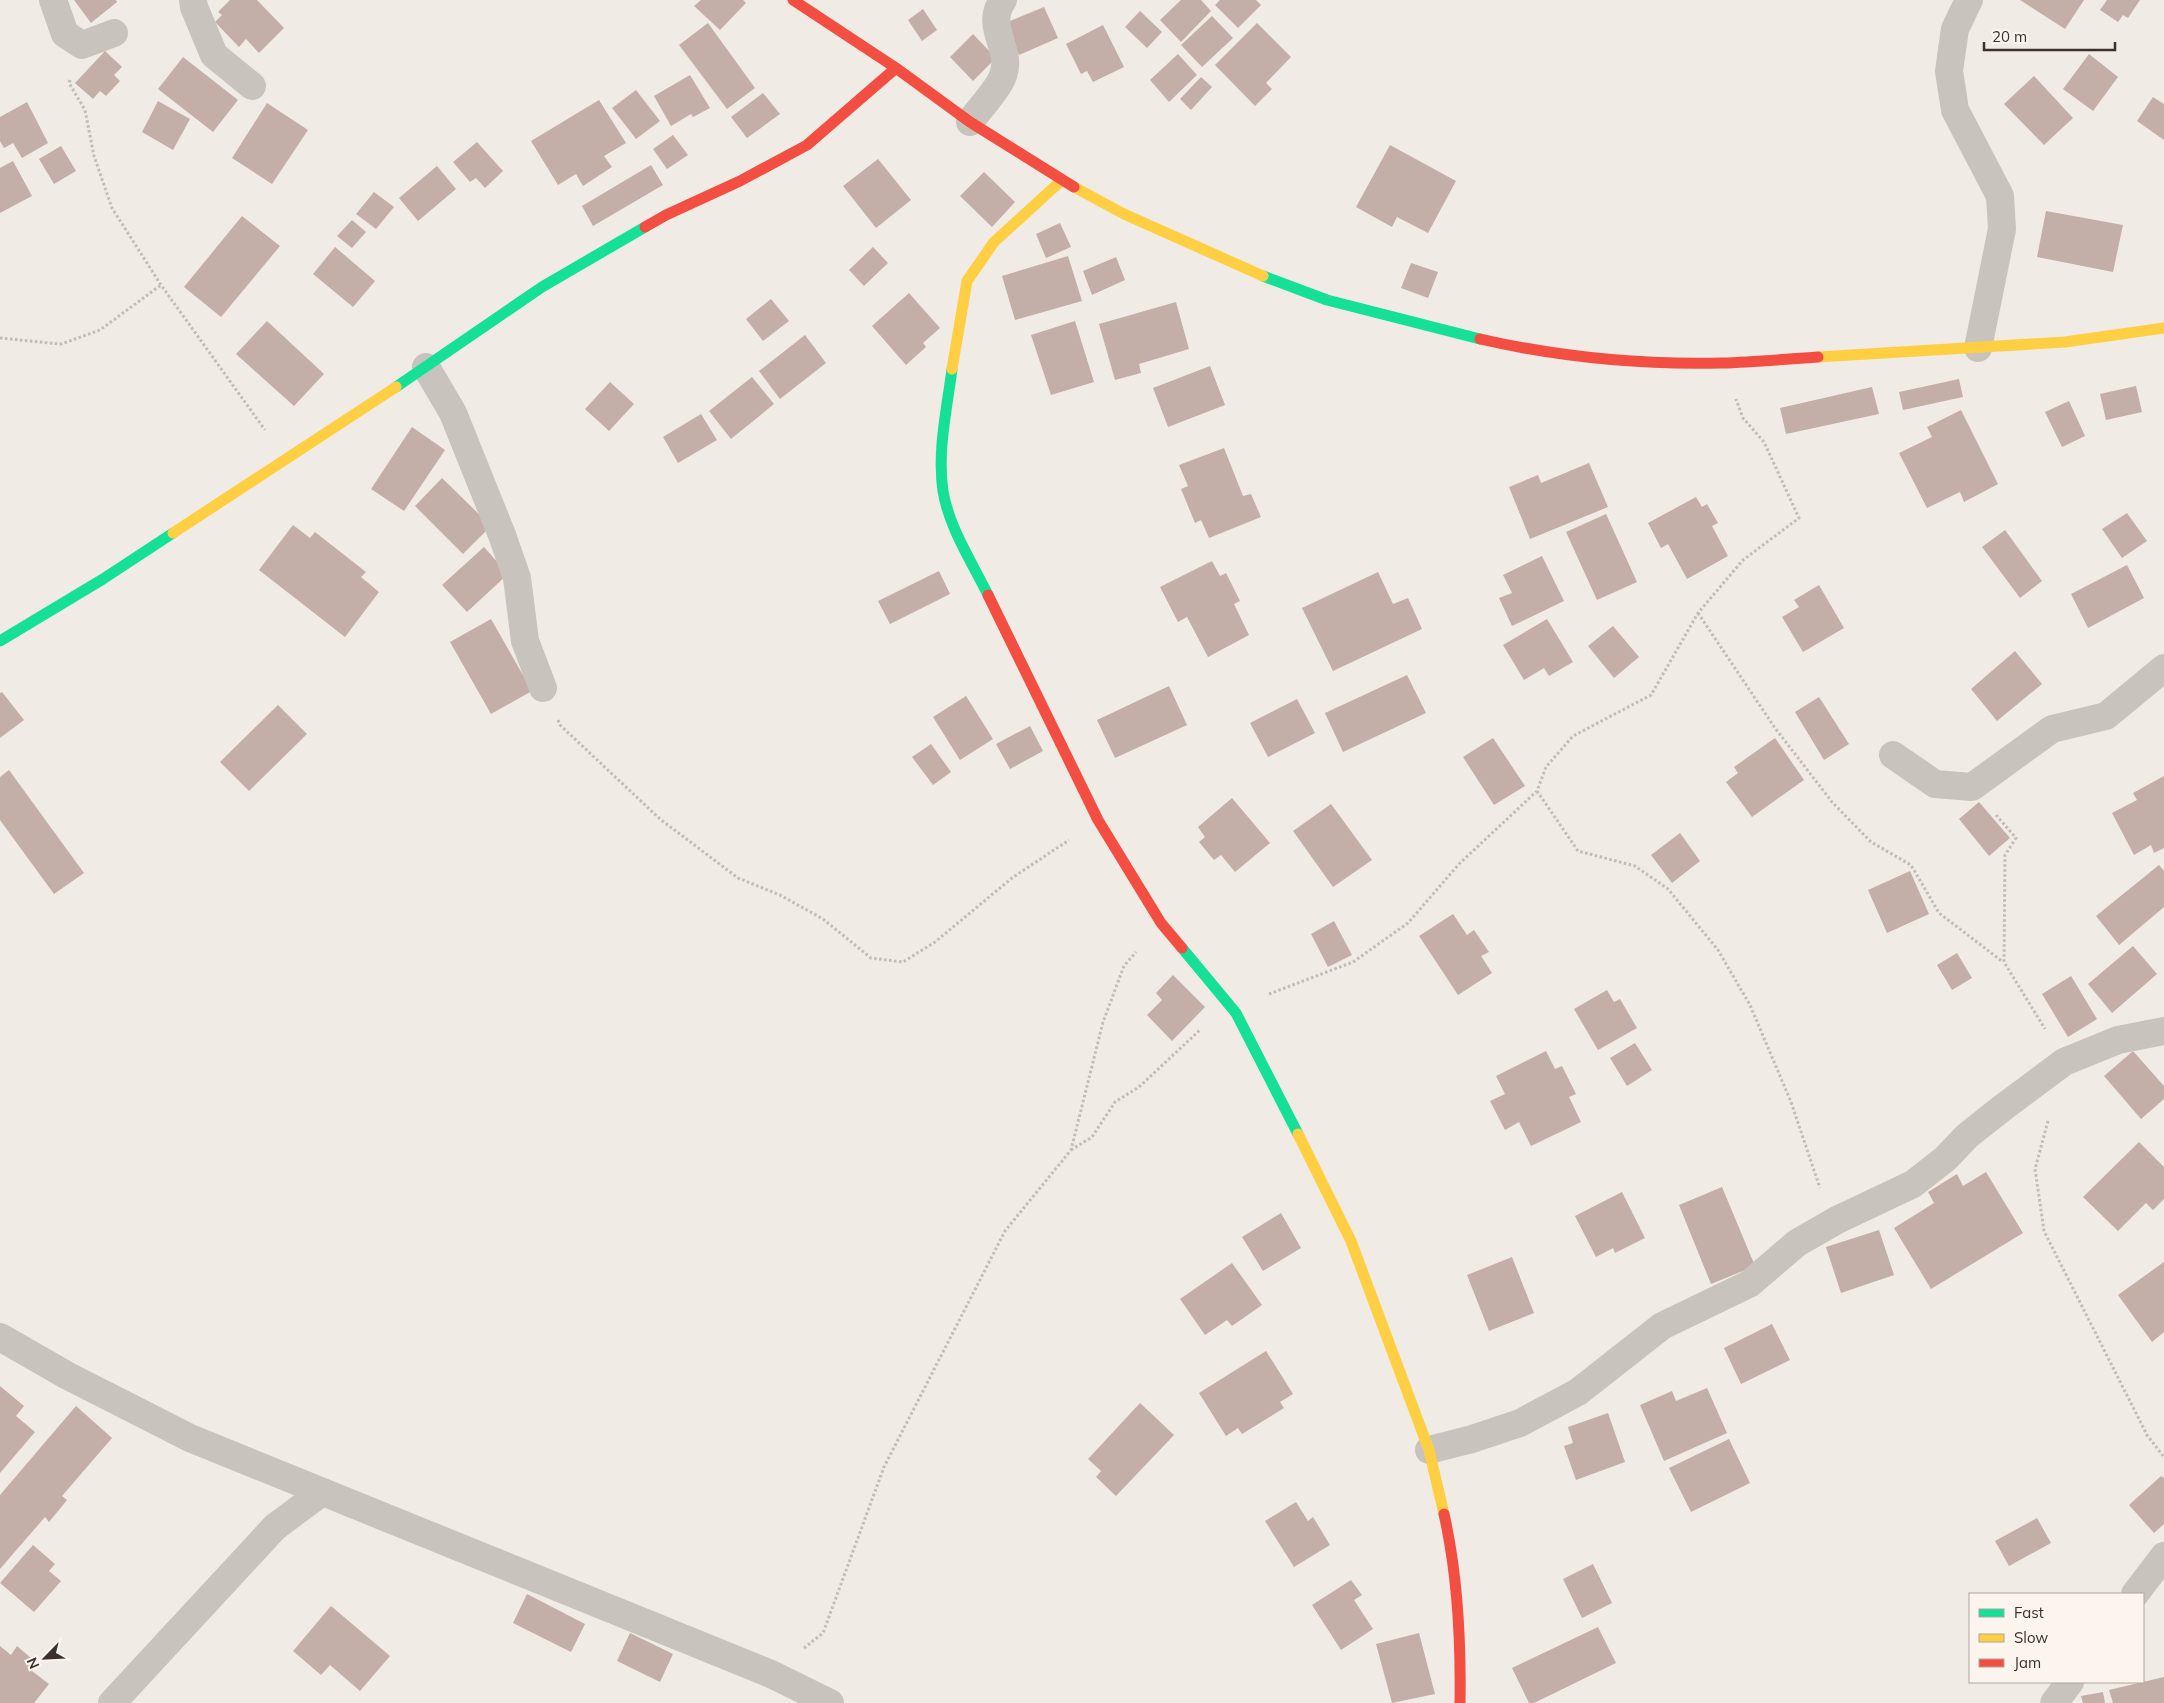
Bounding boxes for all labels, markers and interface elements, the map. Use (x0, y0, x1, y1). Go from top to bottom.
scale bar (1984, 20, 2115, 52)
text: 20 m (1992, 27, 2027, 46)
legend (1969, 1593, 2144, 1683)
text: Fast (2014, 1603, 2044, 1622)
text: Slow (2014, 1628, 2048, 1647)
north arrow (20, 1633, 70, 1683)
text: Jam (2014, 1653, 2041, 1672)
text: N (23, 1655, 43, 1672)

